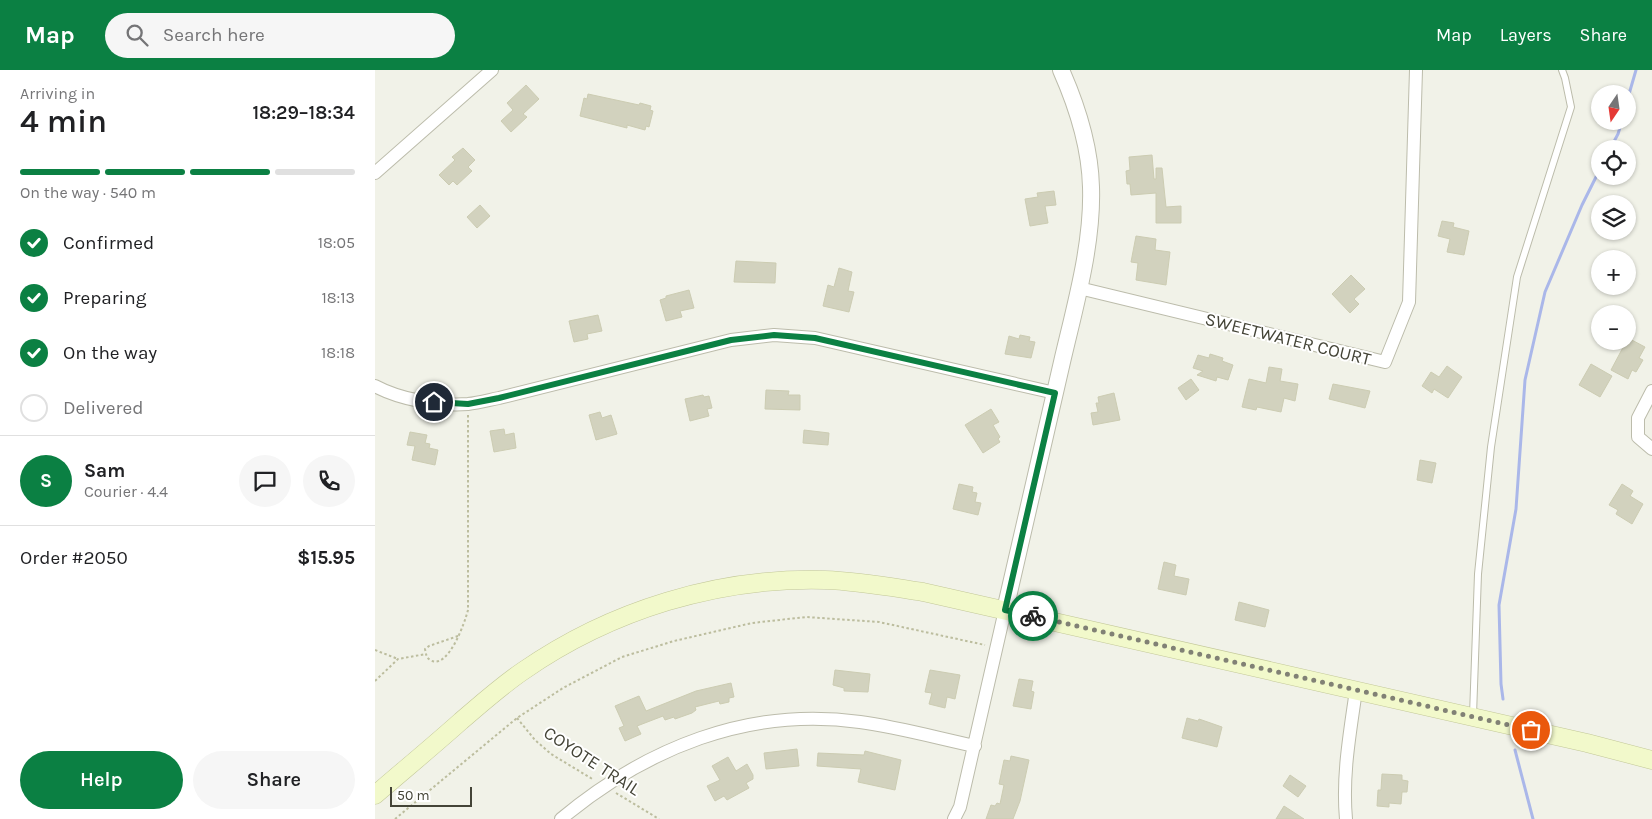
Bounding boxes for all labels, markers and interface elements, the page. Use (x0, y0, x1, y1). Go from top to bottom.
search box (105, 13, 455, 58)
text: Map (25, 21, 75, 49)
icon: search (123, 21, 151, 49)
text: Search here (163, 24, 265, 46)
text: Map (1436, 24, 1472, 46)
text: Layers (1500, 24, 1552, 46)
text: Share (1580, 24, 1627, 46)
text: Arriving in (20, 84, 95, 103)
north arrow (1591, 85, 1636, 130)
map controls (1591, 85, 1636, 350)
text: 18:29–18:34 (252, 102, 355, 124)
text: 4 min (20, 103, 107, 140)
button: locate (1591, 140, 1636, 185)
text: On the way · 540 m (20, 183, 156, 202)
button: layers (1591, 195, 1636, 240)
icon: check (20, 229, 48, 257)
text: Confirmed (63, 232, 154, 254)
text: 18:05 (318, 233, 355, 252)
button: + (1591, 250, 1636, 295)
icon: check (20, 284, 48, 312)
text: Preparing (63, 287, 146, 309)
text: 18:13 (321, 288, 355, 307)
button: − (1591, 305, 1636, 350)
street label: SWEETWATER COURT (1203, 308, 1373, 370)
icon: check (20, 339, 48, 367)
text: On the way (63, 342, 157, 364)
text: 18:18 (321, 343, 355, 362)
pin (413, 381, 455, 423)
icon: home (420, 388, 448, 416)
text: Delivered (63, 397, 143, 419)
button: chat (239, 455, 291, 507)
button: phone (303, 455, 355, 507)
text: Sam (84, 460, 125, 482)
text: S (40, 470, 52, 492)
text: Courier · 4.4 (84, 482, 168, 501)
text: Order #2050 (20, 547, 128, 569)
text: $15.95 (297, 547, 355, 569)
courier (1008, 591, 1058, 641)
icon: bike (1019, 602, 1047, 630)
pin (1510, 709, 1552, 751)
icon: bag (1517, 716, 1545, 744)
street label: COYOTE TRAIL (540, 722, 645, 801)
button: Help (20, 751, 183, 809)
button: Share (193, 751, 355, 809)
scale bar (390, 784, 473, 807)
text: 50 m (397, 787, 430, 804)

